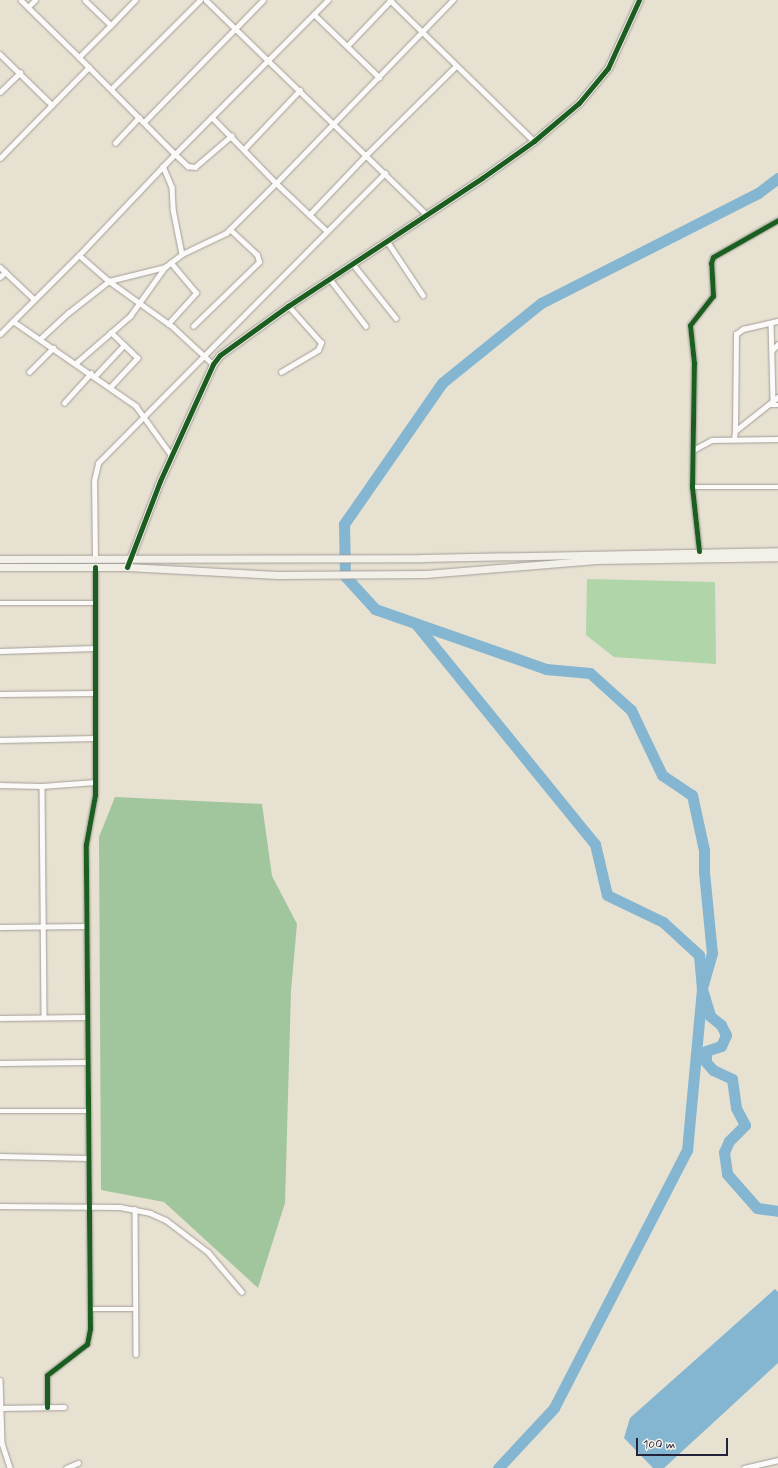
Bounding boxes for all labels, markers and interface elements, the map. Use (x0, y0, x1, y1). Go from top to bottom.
scale bar (638, 1430, 730, 1456)
text: 100 m (643, 1437, 675, 1453)

